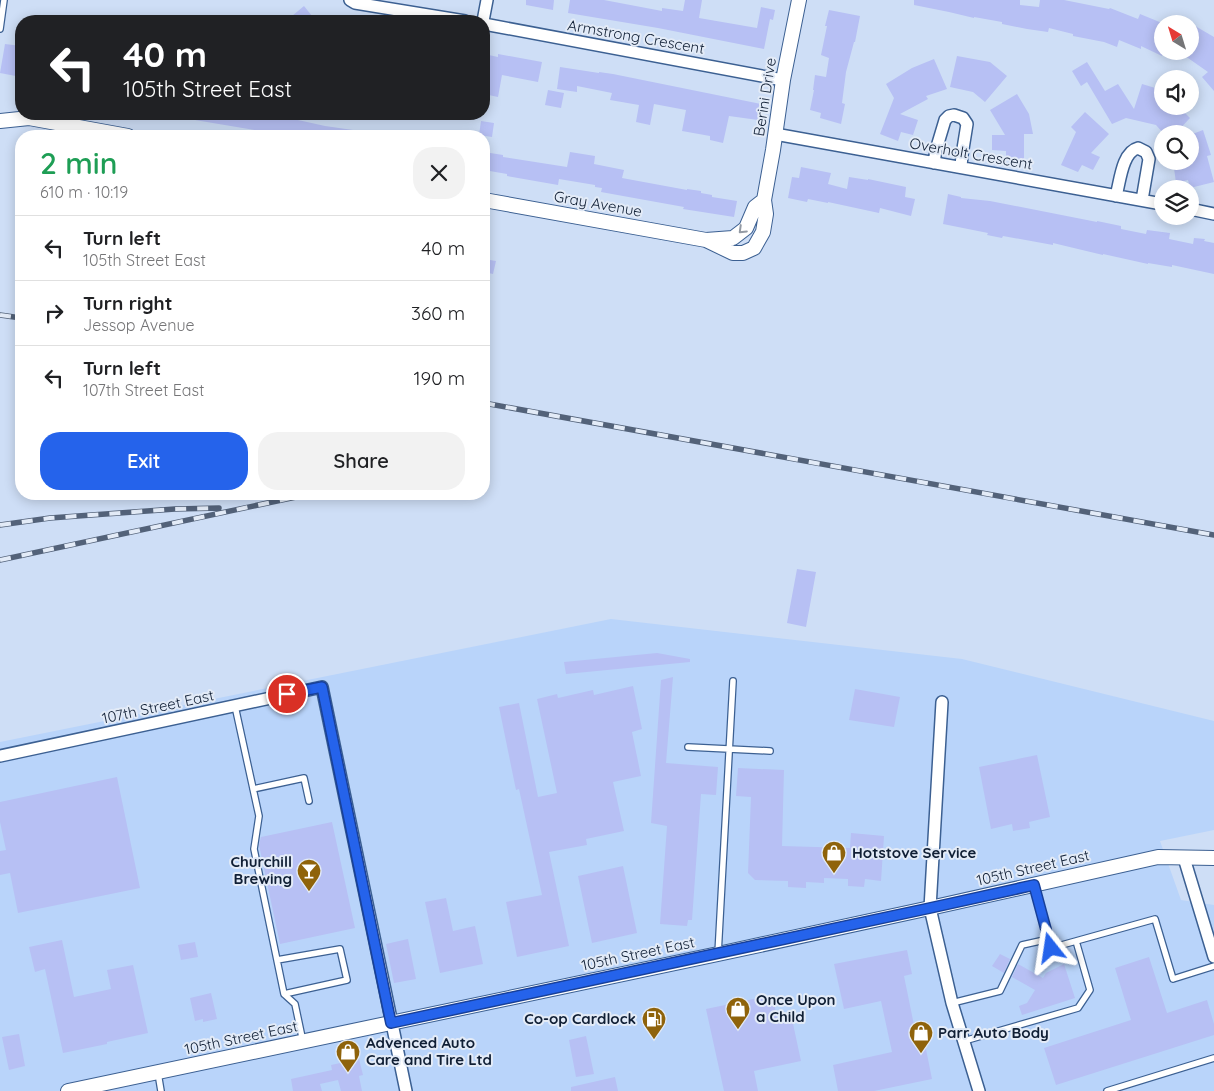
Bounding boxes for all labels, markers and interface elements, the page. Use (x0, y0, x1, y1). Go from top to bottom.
street label: Armstrong Crescent (566, 15, 706, 58)
north arrow (1154, 15, 1199, 60)
map controls (1154, 15, 1199, 225)
text: 40 m (123, 32, 207, 76)
icon: left (40, 35, 105, 100)
street label: Berini Drive (749, 56, 780, 138)
button: sound (1154, 70, 1199, 115)
text: 105th Street East (123, 75, 292, 103)
button: search (1154, 125, 1199, 170)
street label: Overholt Crescent (908, 133, 1034, 174)
text: 2 min (40, 144, 117, 182)
button: close (413, 147, 465, 199)
button: layers (1154, 180, 1199, 225)
text: 610 m · 10:19 (40, 182, 128, 202)
street label: Gray Avenue (553, 186, 644, 221)
one-way arrow (739, 224, 748, 233)
text: Turn left (83, 226, 161, 250)
icon: left (40, 234, 68, 262)
text: 40 m (421, 236, 465, 260)
text: 105th Street East (83, 250, 206, 270)
text: Turn right (83, 291, 172, 315)
icon: right (40, 299, 68, 327)
text: 360 m (411, 301, 465, 325)
text: Jessop Avenue (83, 315, 195, 335)
text: Turn left (83, 356, 161, 380)
icon: left (40, 364, 68, 392)
text: 190 m (414, 366, 465, 390)
text: 107th Street East (83, 380, 204, 400)
button: Exit (40, 432, 248, 490)
button: Share (258, 432, 465, 490)
pin (266, 673, 308, 715)
icon: arrive (273, 680, 301, 708)
street label: 107th Street East (100, 685, 216, 728)
shop icon: Hotstove Service (821, 840, 847, 874)
place label: Hotstove Service (852, 843, 976, 862)
street label: 105th Street East (975, 845, 1091, 890)
place label: Churchill Brewing (231, 852, 292, 888)
bar icon: Churchill Brewing (296, 858, 322, 892)
position arrow (1024, 921, 1076, 973)
street label: 105th Street East (580, 932, 696, 975)
place label: Once Upon a Child (756, 990, 835, 1026)
shop icon: Once Upon a Child (725, 996, 751, 1030)
fuel station icon: Co-op Cardlock (641, 1006, 667, 1040)
place label: Co-op Cardlock (524, 1009, 636, 1028)
street label: 105th Street East (183, 1016, 299, 1059)
shop icon: Parr Auto Body (908, 1020, 934, 1054)
place label: Parr Auto Body (938, 1023, 1049, 1042)
place label: Advenced Auto Care and Tire Ltd (366, 1033, 492, 1069)
shop icon: Advenced Auto Care and Tire Ltd (335, 1039, 361, 1073)

